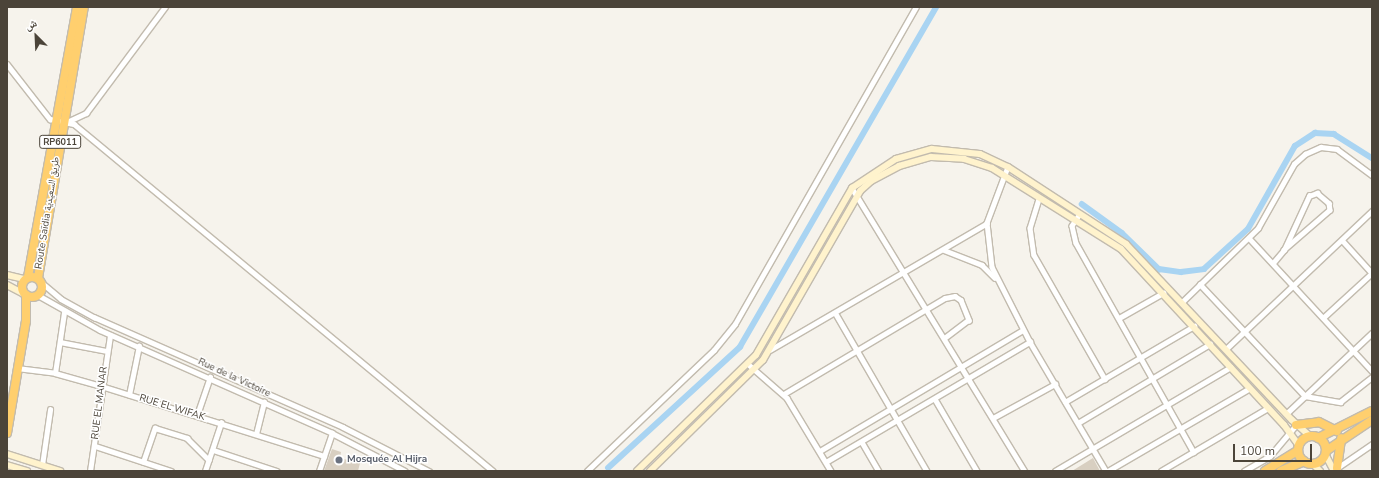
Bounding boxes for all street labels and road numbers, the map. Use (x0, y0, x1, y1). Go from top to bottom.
road number: RP6011 (39, 135, 81, 149)
street label: Route Saïdia طريق السعيدية (33, 156, 63, 270)
street label: Rue de la Victoire (196, 356, 272, 400)
street label: RUE EL MANAR (90, 366, 110, 440)
street label: RUE EL WIFAK (138, 392, 206, 424)

